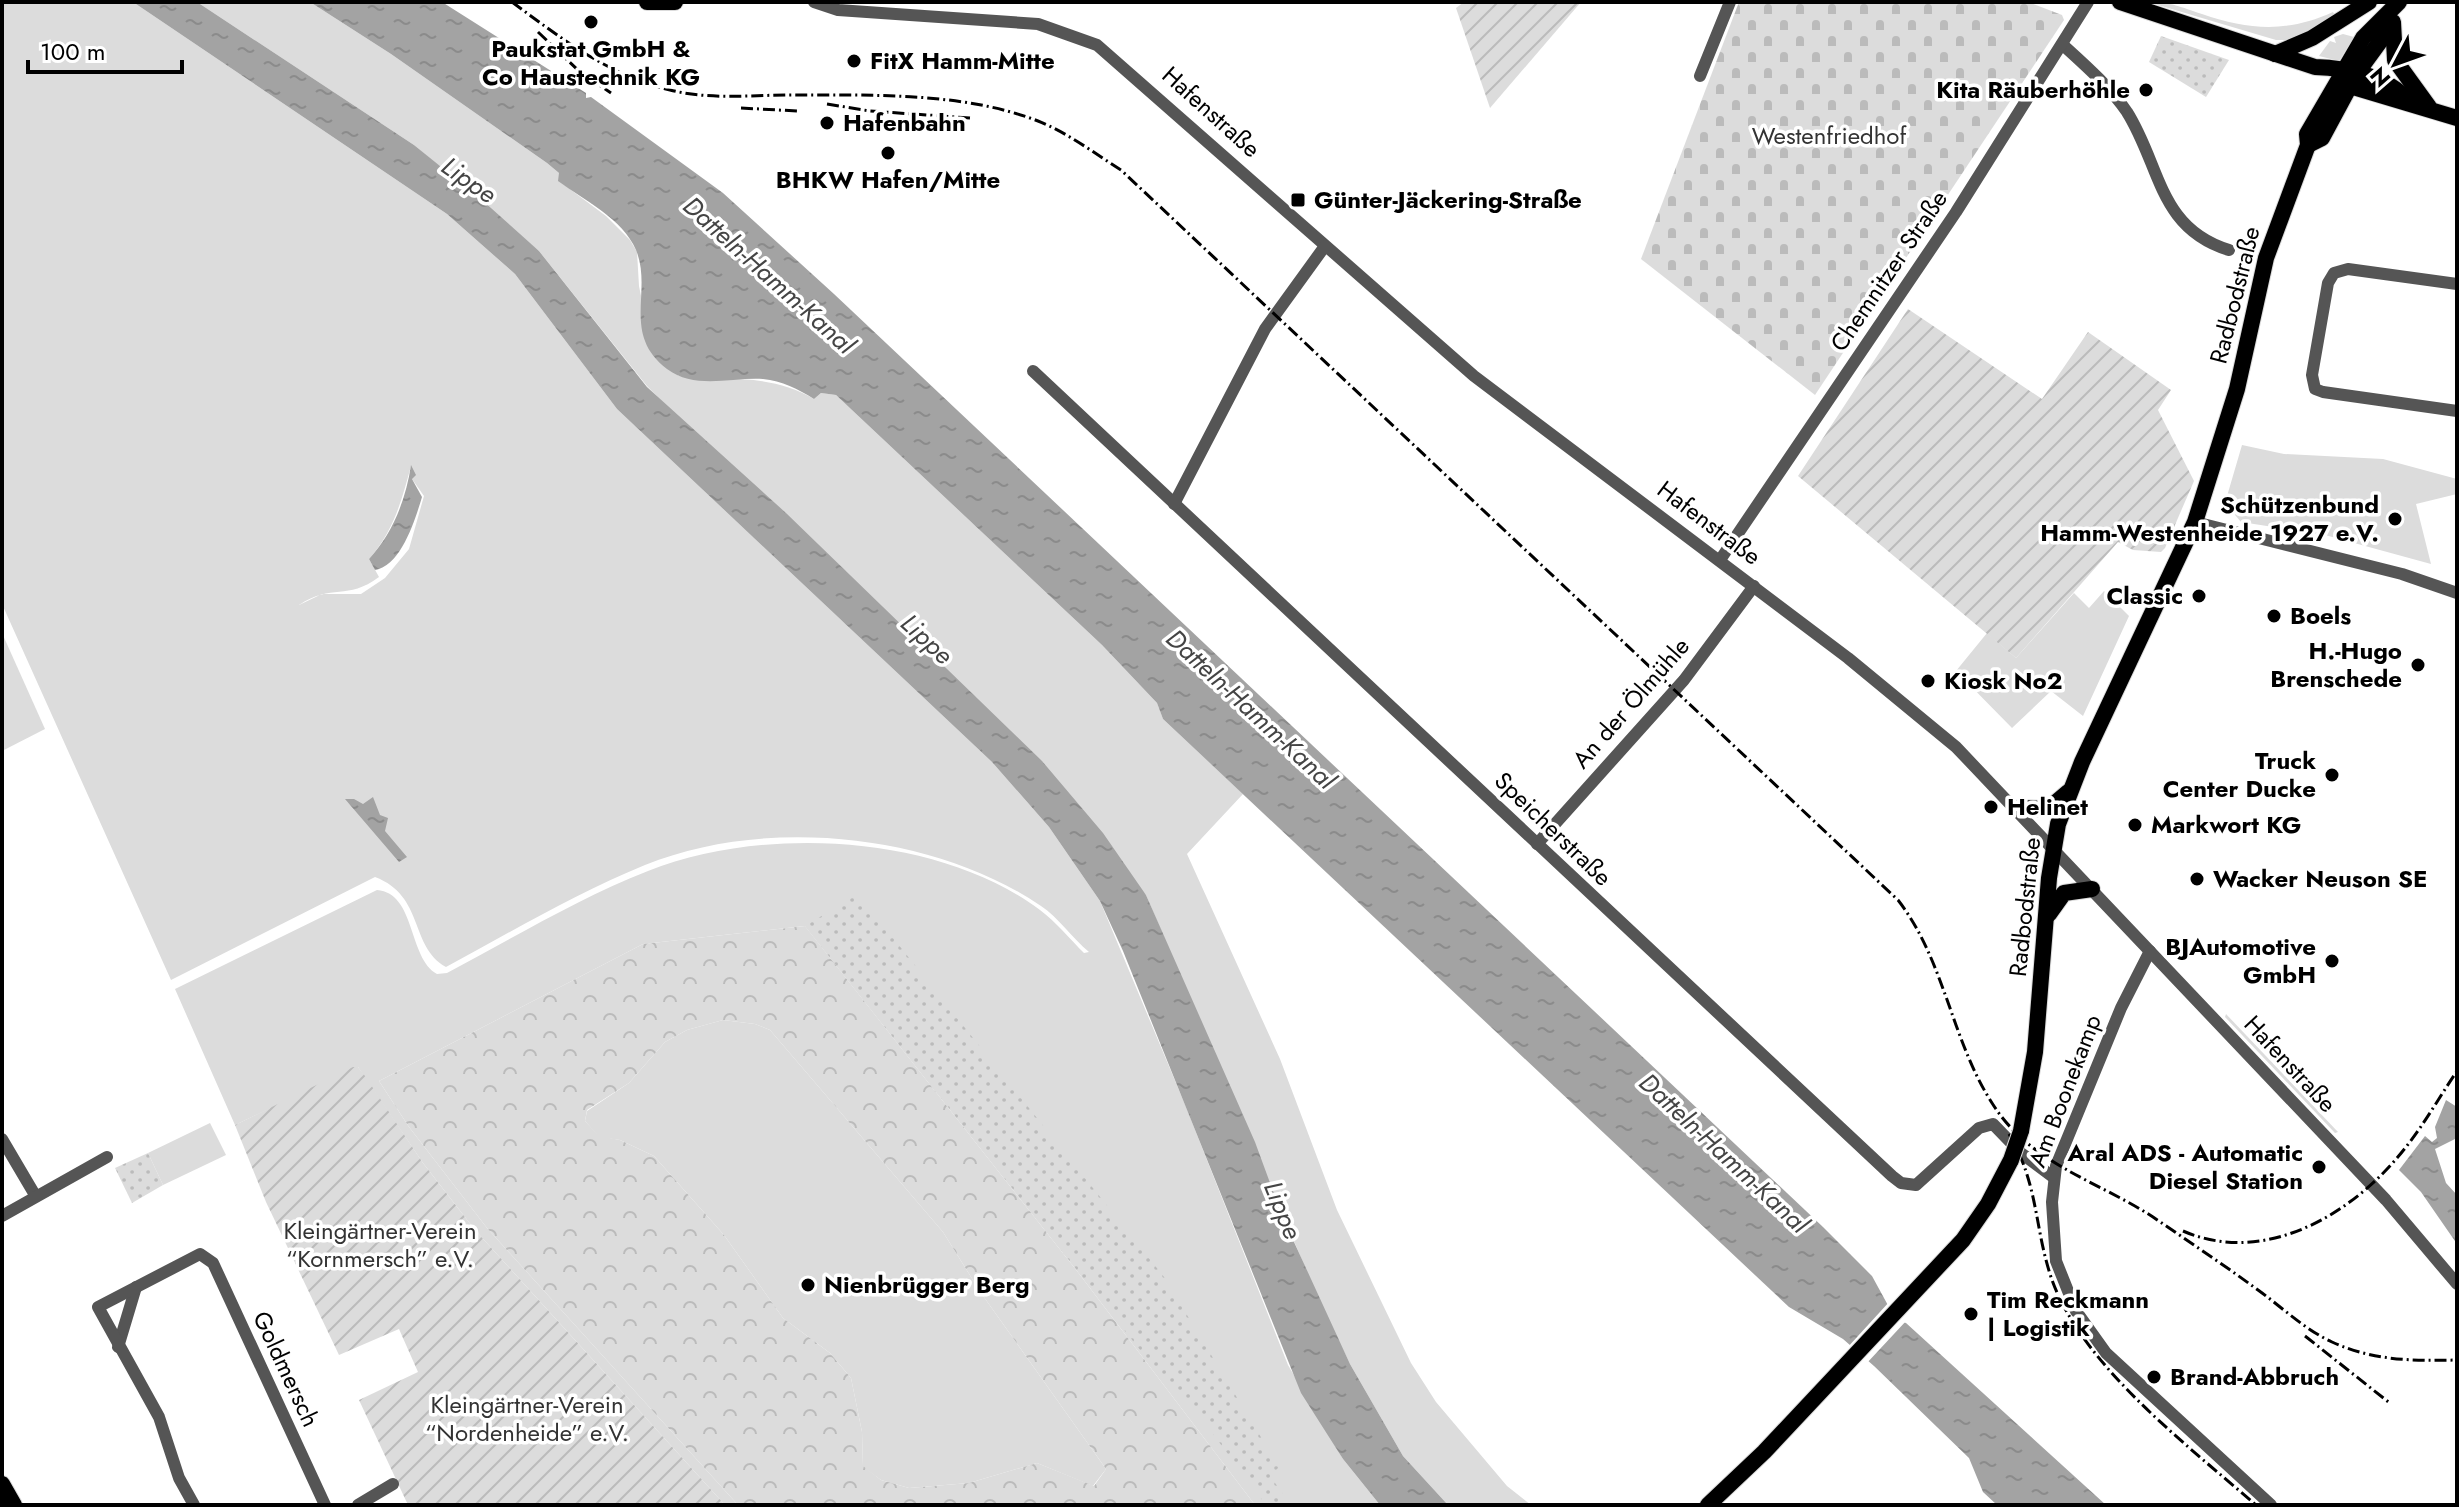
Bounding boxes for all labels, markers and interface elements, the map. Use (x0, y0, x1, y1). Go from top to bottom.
marker: Paukstat GmbH & Co Haustechnik KG (582, 13, 600, 31)
scale bar (28, 24, 182, 74)
north arrow (2355, 24, 2435, 104)
place label: Paukstat GmbH & Co Haustechnik KG (482, 31, 700, 94)
text: 100 m (40, 34, 106, 69)
place label: FitX Hamm-Mitte (870, 43, 1055, 78)
marker: FitX Hamm-Mitte (845, 52, 863, 70)
street label: Hafenstraße (1154, 58, 1268, 165)
text: N (2362, 60, 2398, 94)
place label: Kita Räuberhöhle (1936, 72, 2130, 107)
marker: Kita Räuberhöhle (2137, 81, 2155, 99)
place label: Hafenbahn (843, 105, 966, 140)
marker: Hafenbahn (818, 114, 836, 132)
park label: Westenfriedhof (1752, 118, 1907, 153)
marker: BHKW Hafen/Mitte (879, 144, 897, 162)
water label: Lippe (434, 147, 504, 213)
place label: BHKW Hafen/Mitte (776, 162, 1000, 197)
place label: Günter-Jäckering-Straße (1314, 182, 1582, 217)
street label: Chemnitzer Straße (1822, 183, 1956, 358)
water label: Datteln-Hamm-Kanal (674, 187, 864, 364)
marker: Günter-Jäckering-Straße (1289, 191, 1307, 209)
street label: Radbodstraße (2201, 223, 2268, 367)
street label: Hafenstraße (1650, 472, 1768, 573)
place label: Schützenbund Hamm-Westenheide 1927 e.V. (2040, 487, 2379, 550)
marker: Schützenbund Hamm-Westenheide 1927 e.V. (2386, 510, 2404, 528)
place label: Classic (2106, 578, 2183, 613)
marker: Classic (2190, 587, 2208, 605)
place label: Boels (2290, 598, 2351, 633)
water label: Lippe (892, 605, 962, 673)
marker: Boels (2265, 607, 2283, 625)
water label: Datteln-Hamm-Kanal (1158, 620, 1345, 799)
street label: An der Ölmühle (1564, 630, 1697, 776)
place label: H.-Hugo Brenschede (2270, 633, 2402, 696)
marker: H.-Hugo Brenschede (2409, 656, 2427, 674)
place label: Kiosk No2 (1944, 663, 2063, 698)
marker: Kiosk No2 (1919, 672, 1937, 690)
place label: Truck Center Ducke (2163, 743, 2316, 806)
street label: Speicherstraße (1487, 764, 1620, 894)
marker: Truck Center Ducke (2323, 766, 2341, 784)
place label: Helinet (2007, 789, 2088, 824)
marker: Helinet (1982, 798, 2000, 816)
place label: Markwort KG (2151, 807, 2301, 842)
marker: Markwort KG (2126, 816, 2144, 834)
street label: Radbodstraße (2000, 835, 2049, 979)
place label: Wacker Neuson SE (2213, 861, 2427, 896)
marker: Wacker Neuson SE (2188, 870, 2206, 888)
place label: BJAutomotive GmbH (2165, 929, 2316, 992)
marker: BJAutomotive GmbH (2323, 952, 2341, 970)
street label: Hafenstraße (2236, 1007, 2345, 1120)
street label: Am Boonekamp (2019, 1009, 2110, 1172)
water label: Datteln-Hamm-Kanal (1631, 1064, 1818, 1243)
place label: Aral ADS - Automatic Diesel Station (2066, 1135, 2303, 1198)
marker: Aral ADS - Automatic Diesel Station (2310, 1158, 2328, 1176)
water label: Lippe (1254, 1175, 1312, 1245)
park label: Kleingärtner-Verein “Kornmersch” e.V. (283, 1213, 477, 1276)
place label: Nienbrügger Berg (824, 1267, 1030, 1302)
marker: Nienbrügger Berg (799, 1276, 817, 1294)
place label: Tim Reckmann | Logistik (1987, 1282, 2149, 1345)
street label: Goldmersch (244, 1305, 329, 1432)
marker: Tim Reckmann | Logistik (1962, 1305, 1980, 1323)
place label: Brand-Abbruch (2170, 1359, 2339, 1394)
marker: Brand-Abbruch (2145, 1368, 2163, 1386)
park label: Kleingärtner-Verein “Nordenheide” e.V. (425, 1387, 629, 1450)

